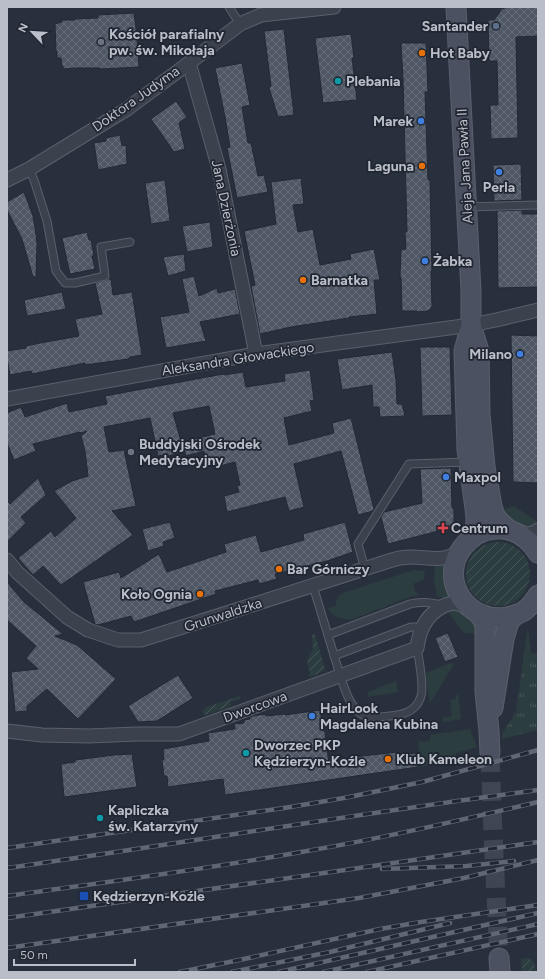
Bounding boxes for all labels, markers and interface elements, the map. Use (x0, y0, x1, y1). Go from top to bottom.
north arrow (12, 12, 52, 52)
place label: Santander (422, 18, 489, 35)
text: N (16, 21, 31, 35)
marker: Santander (491, 21, 501, 31)
place label: Kościół parafialny pw. św. Mikołaja (109, 26, 225, 59)
marker: Kościół parafialny pw. św. Mikołaja (96, 37, 106, 47)
place label: Hot Baby (430, 45, 491, 62)
marker: Hot Baby (417, 48, 427, 58)
street label: Doktora Judyma (89, 63, 183, 135)
place label: Plebania (346, 73, 401, 90)
marker: Plebania (333, 76, 343, 86)
street label: Aleja Jana Pawła II (453, 108, 477, 224)
place label: Marek (373, 113, 413, 130)
marker: Marek (416, 116, 426, 126)
street label: Jana Dzierżonia (207, 158, 245, 258)
place label: Laguna (367, 158, 414, 175)
marker: Laguna (417, 161, 427, 171)
marker: Perla (494, 167, 504, 177)
place label: Perla (483, 179, 515, 196)
place label: Żabka (433, 253, 472, 270)
marker: Żabka (420, 256, 430, 266)
place label: Barnatka (311, 272, 368, 289)
marker: Barnatka (298, 275, 308, 285)
street label: Aleksandra Głowackiego (161, 339, 315, 379)
place label: Milano (469, 346, 512, 363)
marker: Milano (515, 349, 525, 359)
place label: Buddyjski Ośrodek Medytacyjny (139, 436, 261, 469)
marker: Buddyjski Ośrodek Medytacyjny (126, 447, 136, 457)
place label: Maxpol (454, 469, 501, 486)
marker: Maxpol (441, 472, 451, 482)
place label: Centrum (451, 520, 508, 537)
marker: Centrum (438, 523, 448, 533)
place label: Bar Górniczy (287, 561, 370, 578)
marker: Bar Górniczy (274, 564, 284, 574)
place label: Koło Ognia (121, 586, 192, 603)
marker: Koło Ognia (195, 589, 205, 599)
street label: Grunwaldzka (182, 594, 264, 636)
street label: Dworcowa (221, 688, 289, 726)
place label: HairLook Magdalena Kubina (320, 700, 438, 733)
marker: HairLook Magdalena Kubina (307, 711, 317, 721)
place label: Dworzec PKP Kędzierzyn-Koźle (254, 737, 366, 770)
marker: Dworzec PKP Kędzierzyn-Koźle (241, 748, 251, 758)
place label: Klub Kameleon (396, 751, 492, 768)
marker: Klub Kameleon (383, 754, 393, 764)
place label: Kapliczka św. Katarzyny (108, 802, 199, 835)
marker: Kapliczka św. Katarzyny (95, 813, 105, 823)
place label: Kędzierzyn-Koźle (93, 888, 205, 905)
marker: Kędzierzyn-Koźle (78, 890, 90, 902)
scale bar (14, 941, 135, 967)
text: 50 m (20, 948, 48, 962)

